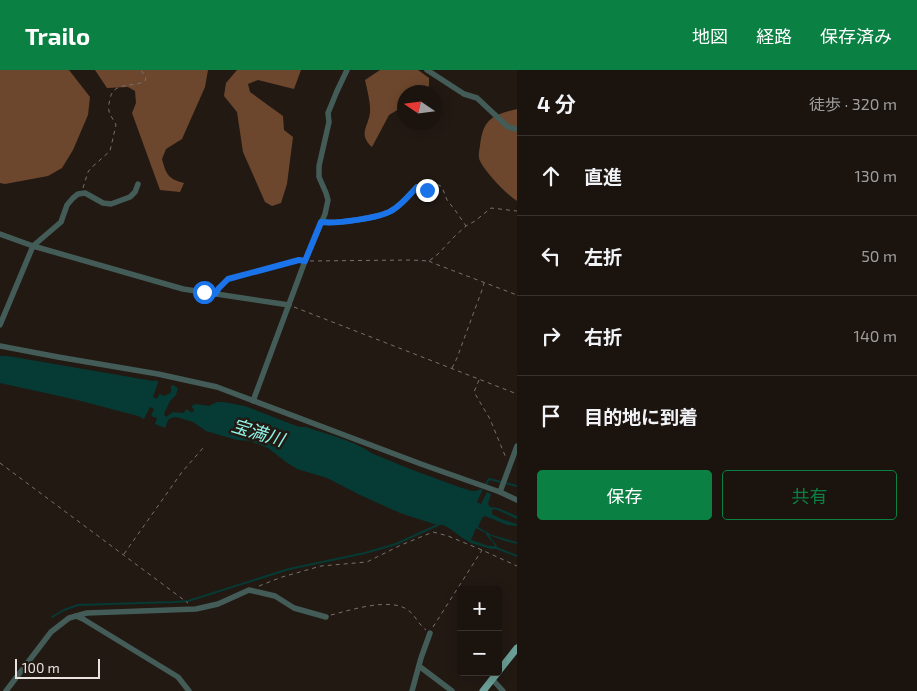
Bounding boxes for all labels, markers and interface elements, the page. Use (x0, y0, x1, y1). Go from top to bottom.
text: Trailo (25, 21, 90, 50)
text: 地図 (692, 25, 728, 47)
text: 経路 (756, 25, 792, 47)
text: 保存済み (820, 25, 892, 47)
north arrow (397, 85, 442, 130)
text: 4 分 (537, 91, 576, 116)
text: 徒歩 · 320 m (809, 94, 897, 113)
icon: ahead (537, 162, 565, 190)
text: 直進 (584, 165, 622, 188)
text: 130 m (855, 166, 897, 185)
route end (416, 179, 439, 202)
icon: left (537, 242, 565, 270)
text: 左折 (584, 245, 622, 268)
text: 50 m (861, 246, 897, 265)
route start (193, 281, 216, 304)
icon: right (537, 322, 565, 350)
text: 右折 (584, 325, 622, 348)
text: 140 m (854, 326, 897, 345)
icon: arrive (537, 402, 565, 430)
text: 目的地に到着 (584, 405, 698, 428)
water label: 宝満川 (229, 414, 289, 451)
button: 保存 (537, 470, 712, 520)
button: 共有 (722, 470, 897, 520)
map controls (457, 586, 502, 676)
button: + (457, 586, 502, 631)
button: − (457, 631, 502, 676)
scale bar (15, 656, 100, 679)
text: 100 m (22, 659, 60, 676)

